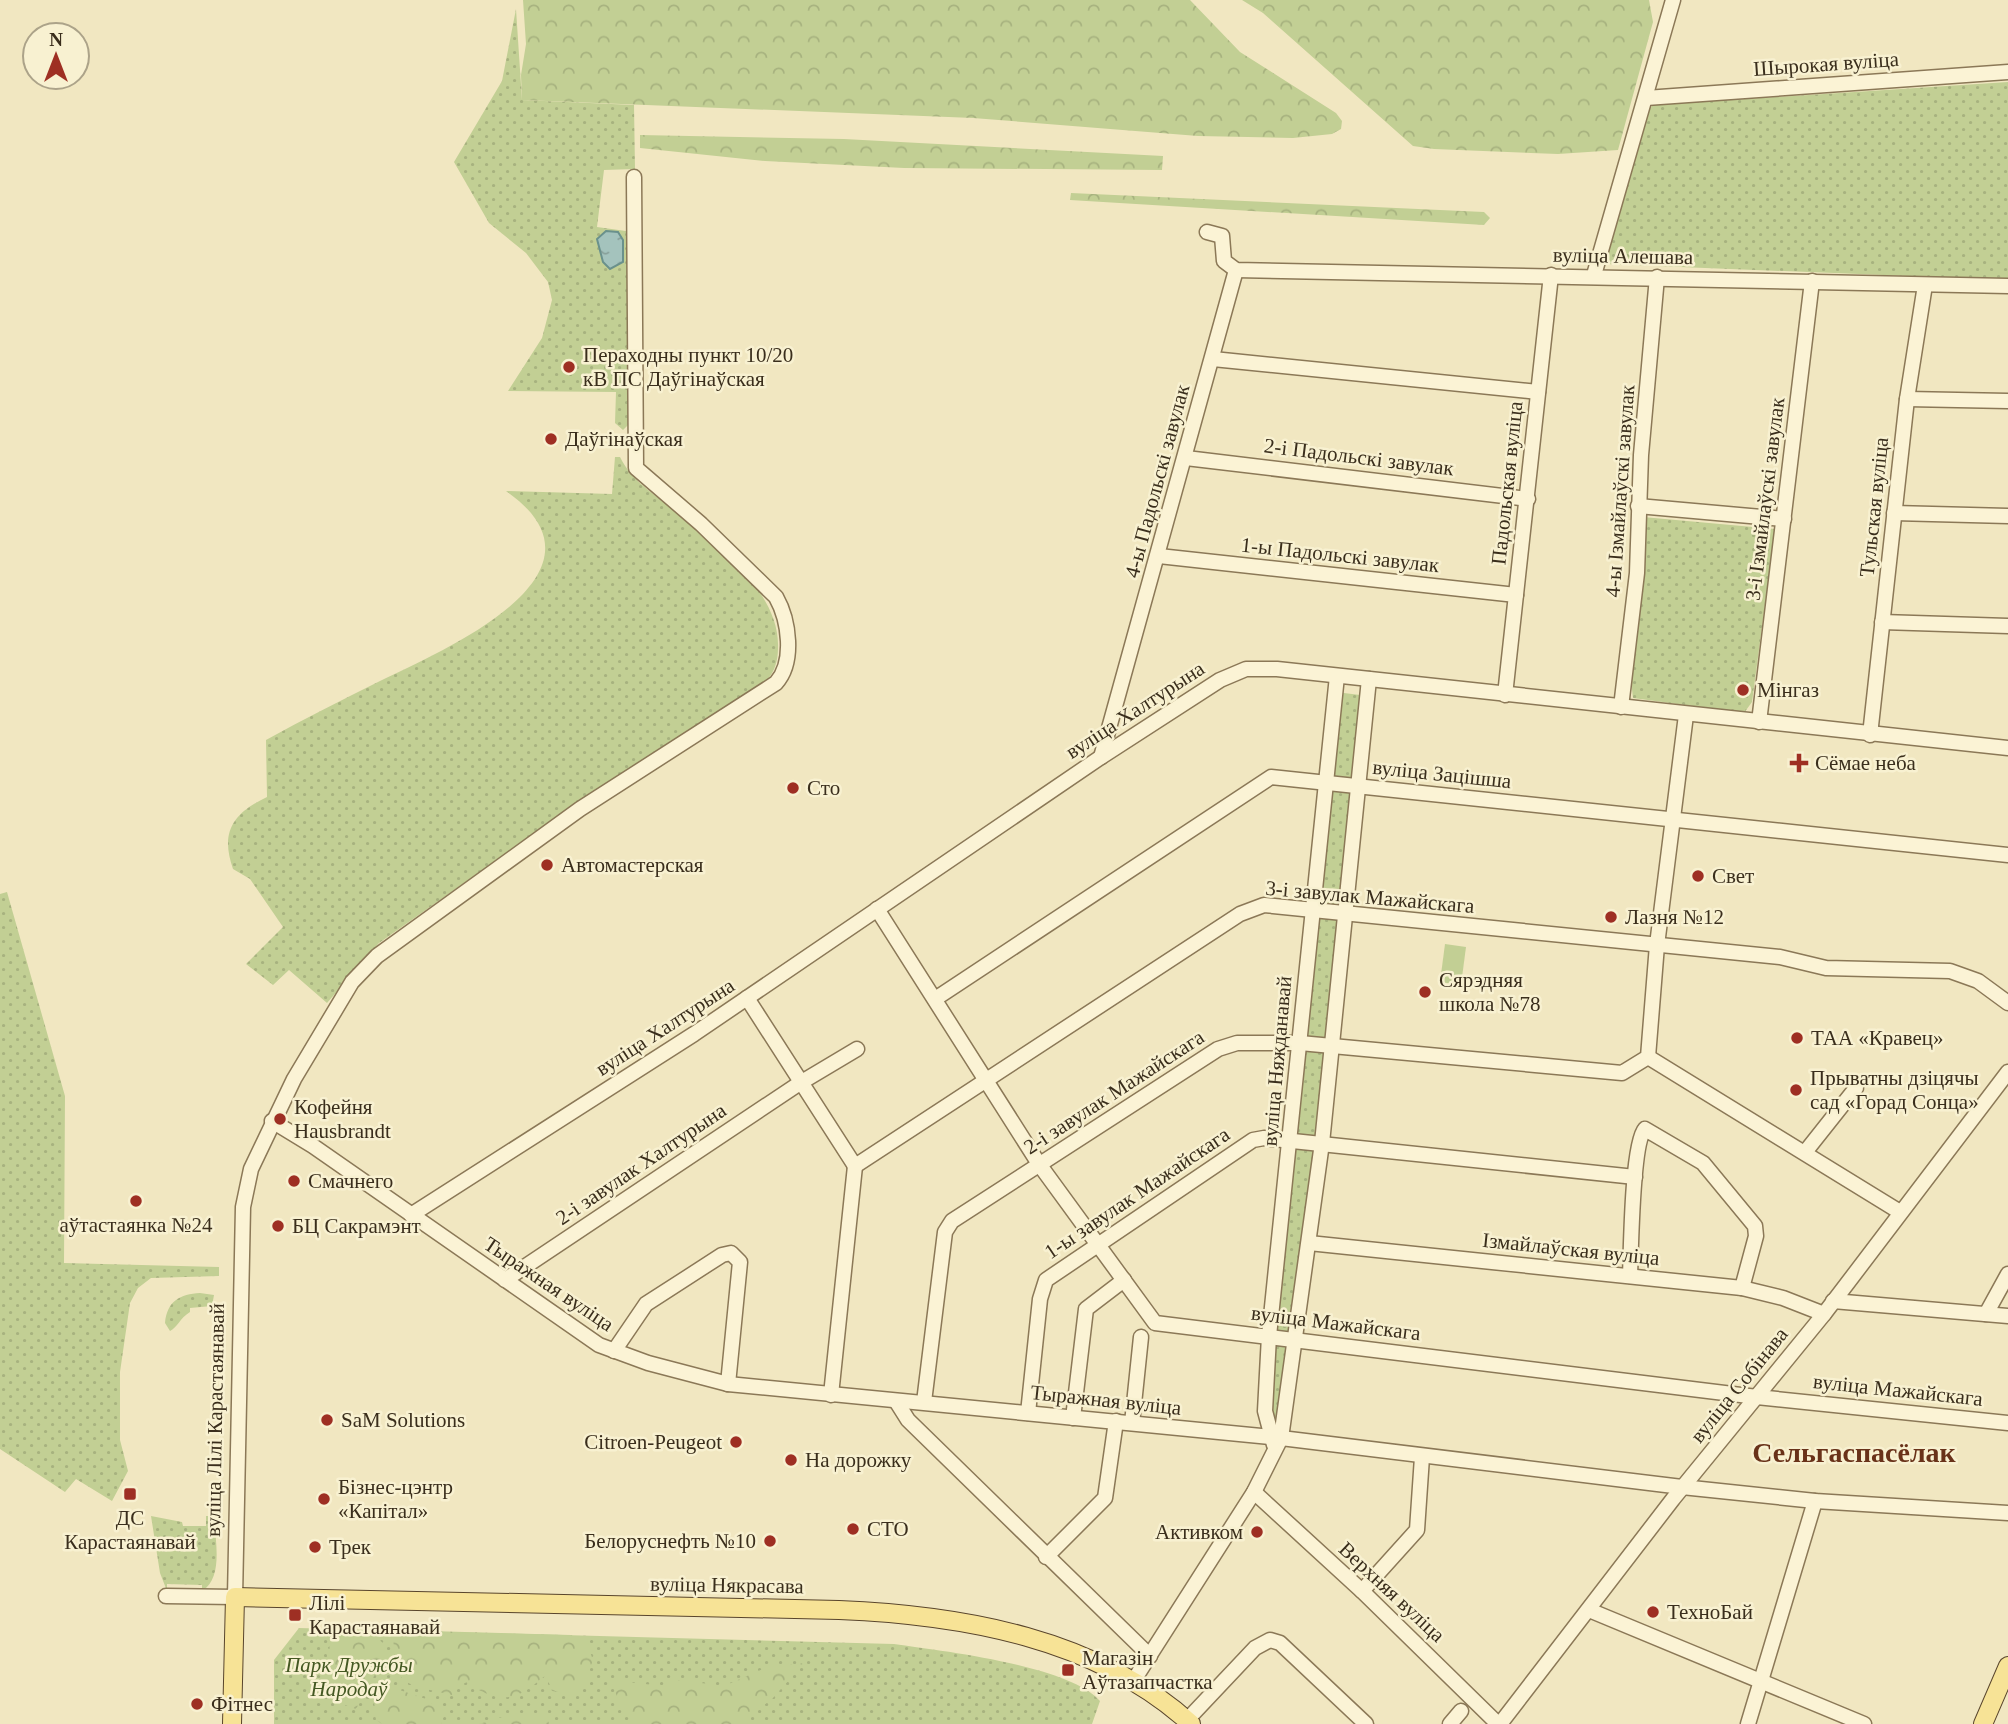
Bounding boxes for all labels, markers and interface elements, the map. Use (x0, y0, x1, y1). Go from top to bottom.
north arrow (21, 21, 91, 91)
text: N (49, 29, 63, 50)
street label: Шырокая вуліца (1752, 47, 1900, 81)
street label: вуліца Алешава (1553, 243, 1694, 269)
place label: Пераходны пункт 10/20 кВ ПС Даўгінаўская (583, 343, 793, 391)
marker: Пераходны пункт 10/20 кВ ПС Даўгінаўская (561, 359, 577, 375)
street label: 4-ы Падольскі завулак (1120, 381, 1195, 580)
street label: 4-ы Ізмайлаўскі завулак (1601, 383, 1639, 598)
street label: 3-і Ізмайлаўскі завулак (1741, 395, 1789, 602)
street label: Падольская вуліца (1486, 399, 1528, 566)
place label: Даўгінаўская (565, 427, 683, 451)
marker: Даўгінаўская (543, 431, 559, 447)
street label: 2-і Падольскі завулак (1263, 433, 1456, 481)
street label: Тульская вуліца (1855, 435, 1893, 578)
street label: 1-ы Падольскі завулак (1240, 533, 1441, 577)
street label: вуліца Халтурына (1061, 656, 1209, 764)
place label: Мінгаз (1757, 678, 1819, 702)
marker: Мінгаз (1735, 682, 1751, 698)
place label: Сёмае неба (1815, 751, 1917, 775)
marker: Сёмае неба (1789, 753, 1809, 773)
street label: вуліца Зацішша (1371, 755, 1513, 793)
place label: Сто (807, 776, 840, 800)
marker: Сто (785, 780, 801, 796)
place label: Автомастерская (561, 853, 704, 877)
marker: Автомастерская (539, 857, 555, 873)
place label: Свет (1712, 864, 1754, 888)
marker: Свет (1690, 868, 1706, 884)
street label: 3-і завулак Мажайскага (1264, 876, 1476, 918)
place label: Лазня №12 (1625, 905, 1724, 929)
marker: Лазня №12 (1603, 909, 1619, 925)
place label: Сярэдняя школа №78 (1439, 968, 1541, 1016)
street label: вуліца Халтурына (591, 973, 739, 1081)
street label: вуліца Няжданавай (1258, 975, 1296, 1147)
marker: Сярэдняя школа №78 (1417, 984, 1433, 1000)
street label: 2-і завулак Мажайскага (1020, 1024, 1209, 1159)
place label: ТАА «Кравец» (1811, 1026, 1944, 1050)
marker: ТАА «Кравец» (1789, 1030, 1805, 1046)
place label: Прыватны дзіцячы сад «Горад Сонца» (1810, 1066, 1979, 1114)
marker: Прыватны дзіцячы сад «Горад Сонца» (1788, 1082, 1804, 1098)
place label: Кофейня Hausbrandt (294, 1095, 391, 1143)
street label: 2-і завулак Халтурына (551, 1098, 731, 1230)
marker: Кофейня Hausbrandt (272, 1111, 288, 1127)
street label: 1-ы завулак Мажайскага (1040, 1122, 1235, 1264)
place label: Смачнего (308, 1169, 393, 1193)
marker: Смачнего (286, 1173, 302, 1189)
marker: аўтастаянка №24 (128, 1193, 144, 1209)
place label: аўтастаянка №24 (59, 1213, 213, 1237)
place label: БЦ Сакрамэнт (292, 1214, 421, 1238)
marker: БЦ Сакрамэнт (270, 1218, 286, 1234)
street label: Ізмайлаўская вуліца (1481, 1228, 1661, 1270)
street label: Тыражная вуліца (480, 1232, 619, 1337)
street label: вуліца Мажайскага (1250, 1301, 1423, 1345)
street label: вуліца Лілі Карастаянавай (201, 1303, 229, 1537)
street label: вуліца Собінава (1685, 1322, 1793, 1448)
street label: вуліца Мажайскага (1812, 1369, 1985, 1411)
street label: Тыражная вуліца (1029, 1380, 1183, 1420)
place label: SaM Solutions (341, 1408, 465, 1432)
marker: SaM Solutions (319, 1412, 335, 1428)
place label: Citroen-Peugeot (584, 1430, 722, 1454)
marker: Citroen-Peugeot (728, 1434, 744, 1450)
district label: Сельгаспасёлак (1752, 1437, 1957, 1468)
place label: На дорожку (805, 1448, 912, 1472)
marker: На дорожку (783, 1452, 799, 1468)
place label: Бізнес-цэнтр «Капітал» (338, 1475, 453, 1523)
marker: ДС Карастаянавай (122, 1486, 138, 1502)
marker: Бізнес-цэнтр «Капітал» (316, 1491, 332, 1507)
place label: ДС Карастаянавай (64, 1506, 196, 1554)
place label: СТО (867, 1517, 909, 1541)
place label: Активком (1155, 1520, 1243, 1544)
marker: СТО (845, 1521, 861, 1537)
marker: Активком (1249, 1524, 1265, 1540)
place label: Белоруснефть №10 (584, 1529, 756, 1553)
marker: Белоруснефть №10 (762, 1533, 778, 1549)
place label: Трек (329, 1535, 372, 1559)
street label: Верхняя вуліца (1334, 1537, 1450, 1648)
marker: Трек (307, 1539, 323, 1555)
street label: вуліца Някрасава (650, 1572, 805, 1598)
place label: Лілі Карастаянавай (309, 1591, 440, 1639)
place label: ТехноБай (1667, 1600, 1753, 1624)
marker: ТехноБай (1645, 1604, 1661, 1620)
marker: Лілі Карастаянавай (287, 1607, 303, 1623)
place label: Магазін Аўтазапчастка (1082, 1646, 1213, 1694)
park label: Парк Дружбы Народаў (284, 1653, 413, 1701)
marker: Магазін Аўтазапчастка (1060, 1662, 1076, 1678)
place label: Фітнес (211, 1692, 273, 1716)
marker: Фітнес (189, 1696, 205, 1712)

